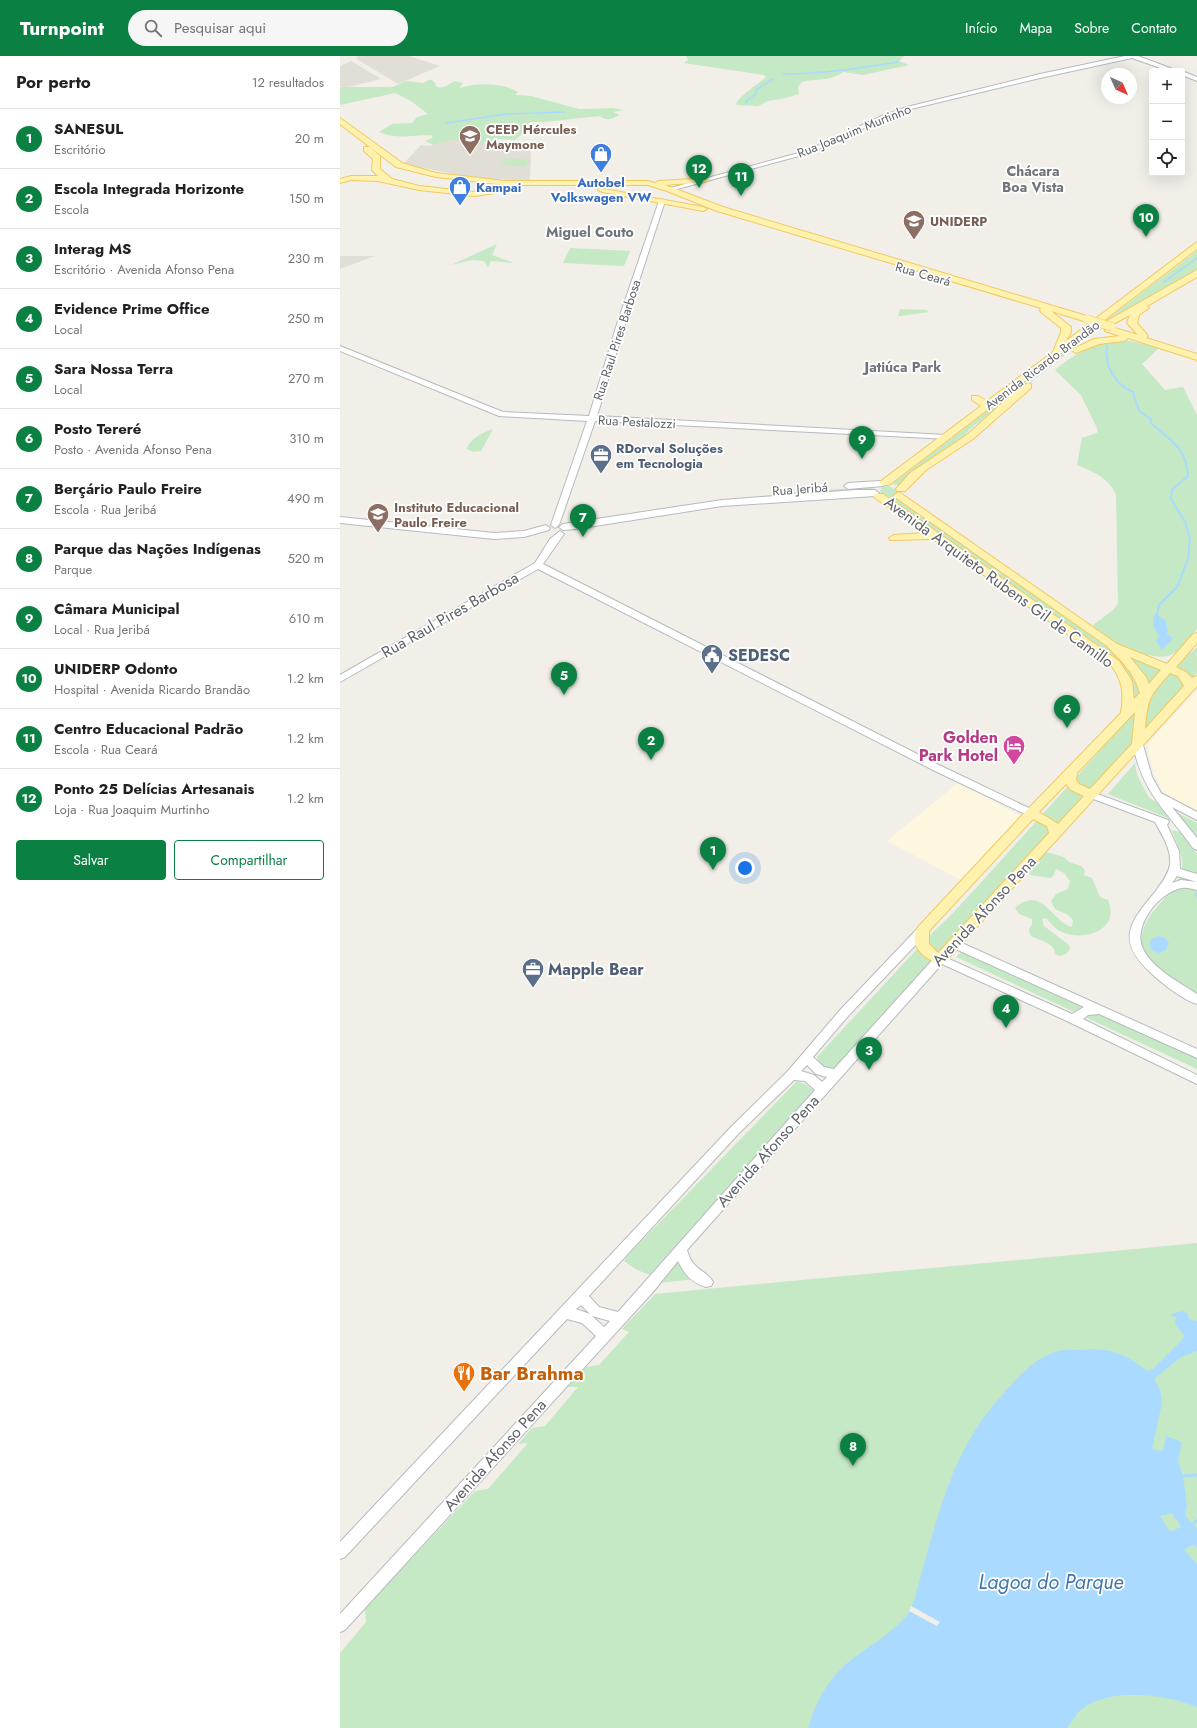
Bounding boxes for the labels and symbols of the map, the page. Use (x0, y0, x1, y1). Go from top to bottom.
north arrow (1101, 68, 1137, 104)
street label: Rua Joaquim Murtinho (794, 99, 914, 163)
place label: CEEP Hércules Maymone (486, 120, 576, 154)
school or university icon: CEEP Hércules Maymone (457, 123, 483, 156)
shop icon: Autobel Volkswagen VW (588, 141, 614, 174)
pin: 12 (686, 155, 712, 188)
district label: Chácara Boa Vista (1002, 161, 1064, 197)
pin: 11 (728, 163, 754, 196)
place label: Autobel Volkswagen VW (550, 173, 651, 207)
shop icon: Kampai (447, 174, 473, 207)
place label: Kampai (476, 178, 521, 197)
pin: 10 (1133, 204, 1159, 237)
school or university icon: UNIDERP (901, 208, 927, 241)
place label: UNIDERP (930, 212, 987, 231)
district label: Miguel Couto (546, 222, 634, 242)
street label: Rua Ceará (893, 257, 953, 291)
street label: Rua Raul Pires Barbosa (588, 277, 646, 403)
street label: Avenida Ricardo Brandão (981, 315, 1103, 415)
district label: Jatiúca Park (862, 357, 941, 377)
street label: Rua Pestalozzi (598, 410, 676, 434)
pin: 9 (849, 426, 875, 459)
place label: RDorval Soluções em Tecnologia (616, 439, 723, 473)
office icon: RDorval Soluções em Tecnologia (588, 442, 614, 475)
street label: Rua Jeribá (772, 478, 828, 500)
street label: Avenida Arquiteto Rubens Gil de Camillo (879, 491, 1119, 673)
place label: Instituto Educacional Paulo Freire (394, 498, 519, 532)
school or university icon: Instituto Educacional Paulo Freire (365, 501, 391, 534)
pin: 7 (570, 504, 596, 537)
street label: Rua Raul Pires Barbosa (377, 566, 523, 664)
public building icon: SEDESC (699, 642, 725, 675)
place label: SEDESC (728, 644, 790, 667)
pin: 5 (551, 662, 577, 695)
pin: 6 (1054, 695, 1080, 728)
place label: Golden Park Hotel (919, 726, 998, 767)
pin: 2 (638, 727, 664, 760)
hotel icon: Golden Park Hotel (1001, 733, 1027, 766)
pin: 1 (700, 837, 726, 870)
street label: Avenida Afonso Pena (927, 851, 1041, 971)
your location (735, 858, 755, 878)
office icon: Mapple Bear (520, 956, 546, 989)
place label: Mapple Bear (548, 958, 644, 981)
pin: 4 (993, 995, 1019, 1028)
pin: 3 (856, 1037, 882, 1070)
street label: Avenida Afonso Pena (711, 1090, 825, 1212)
restaurant icon: Bar Brahma (451, 1360, 477, 1393)
place label: Bar Brahma (480, 1360, 584, 1387)
street label: Avenida Afonso Pena (438, 1394, 552, 1516)
pin: 8 (840, 1433, 866, 1466)
water label: Lagoa do Parque (979, 1568, 1123, 1597)

